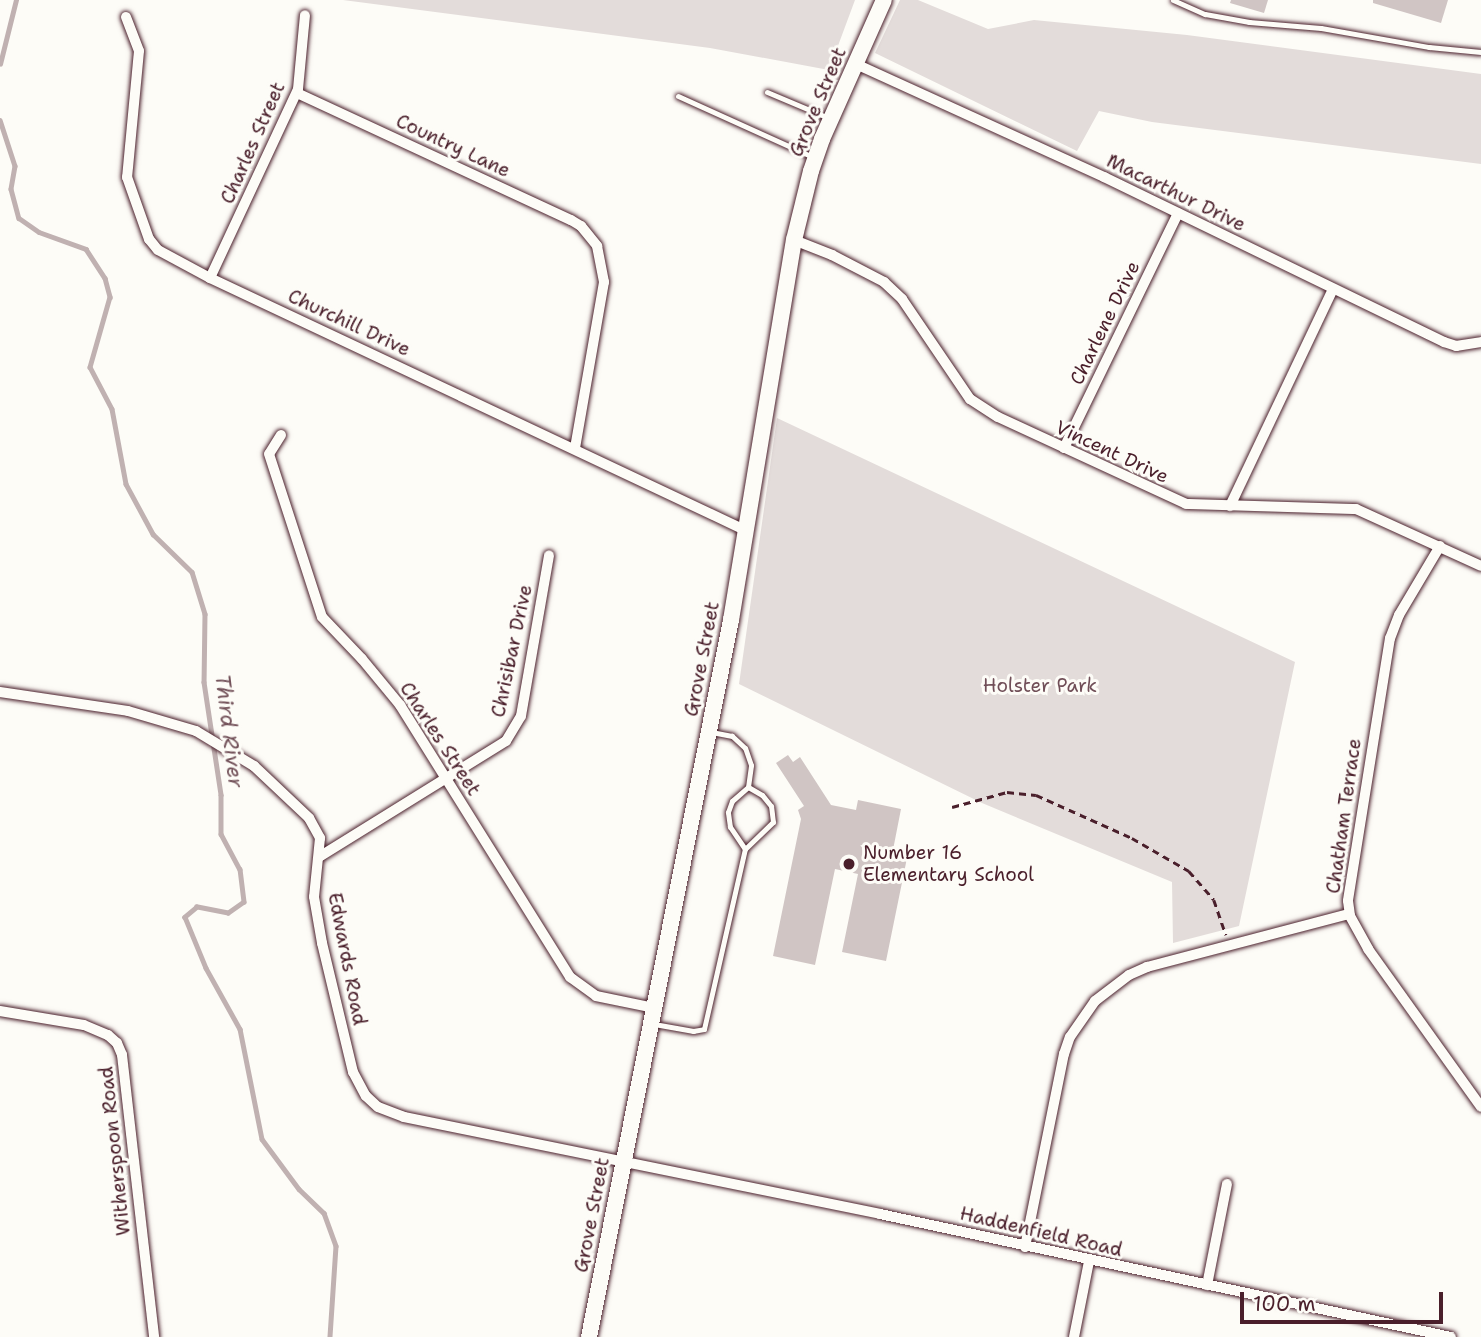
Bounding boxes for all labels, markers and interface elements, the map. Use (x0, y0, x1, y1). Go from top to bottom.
street label: Grove Street (785, 44, 851, 160)
street label: Charles Street (216, 79, 290, 207)
street label: Country Lane (392, 110, 514, 182)
street label: Macarthur Drive (1103, 150, 1249, 236)
street label: Charlene Drive (1065, 258, 1145, 388)
street label: Churchill Drive (284, 285, 414, 361)
street label: Vincent Drive (1052, 416, 1172, 488)
street label: Chrisibar Drive (487, 583, 537, 719)
street label: Grove Street (680, 600, 724, 718)
water label: Third River (210, 673, 248, 789)
park label: Holster Park (983, 675, 1097, 697)
street label: Charles Street (395, 678, 485, 800)
street label: Chatham Terrace (1322, 737, 1366, 895)
place label: Number 16 Elementary School (863, 842, 1034, 886)
marker: Number 16 Elementary School (841, 856, 857, 872)
street label: Edwards Road (323, 891, 371, 1027)
street label: Witherspoon Road (95, 1065, 135, 1237)
street label: Grove Street (570, 1156, 614, 1274)
street label: Haddenfield Road (958, 1202, 1124, 1262)
scale bar (1243, 1278, 1446, 1322)
text: 100 m (1253, 1290, 1316, 1318)

